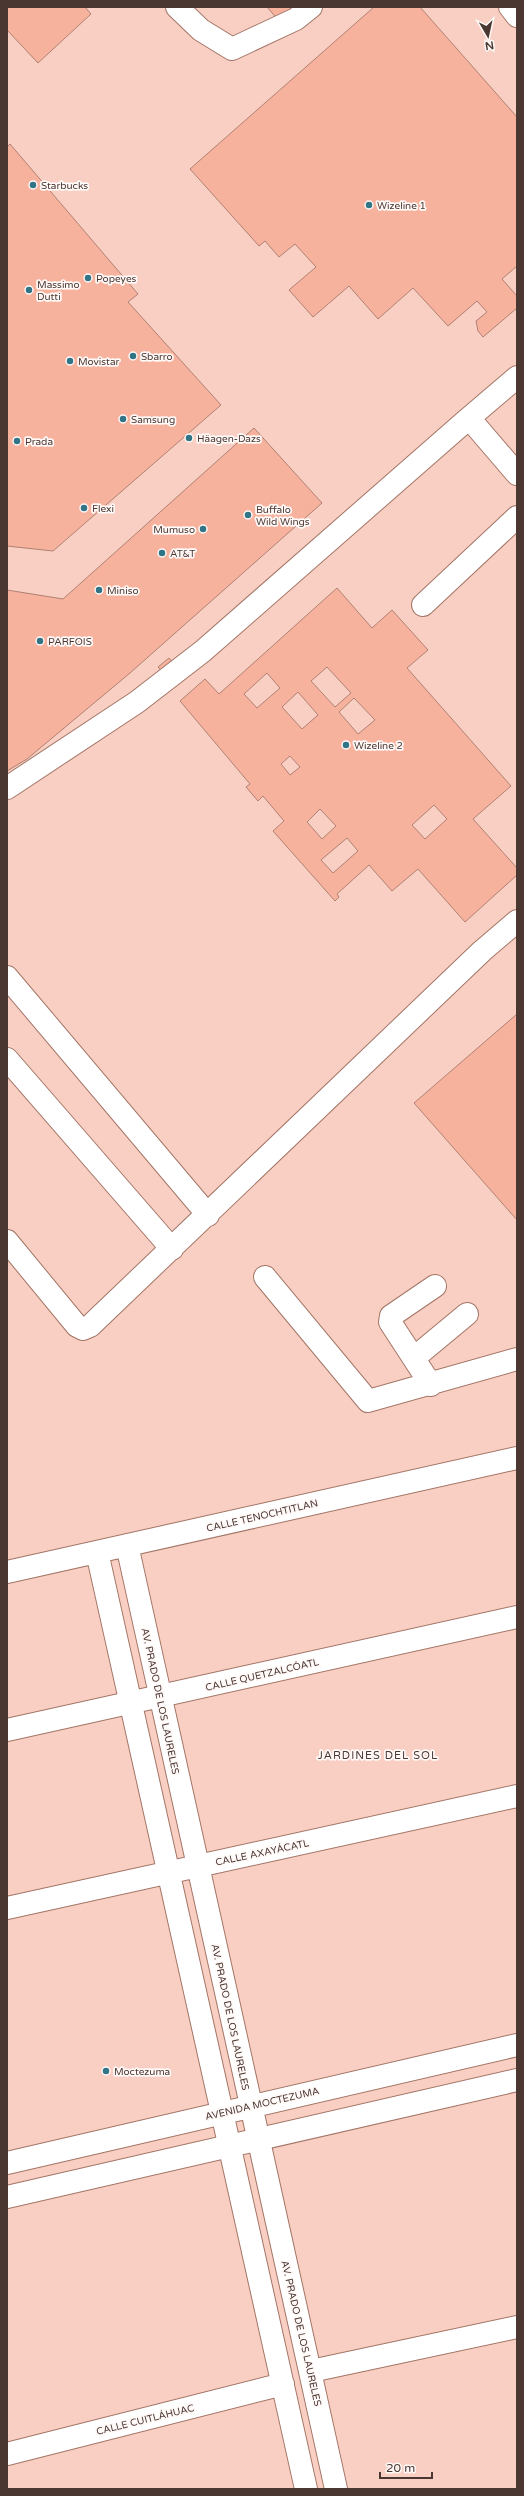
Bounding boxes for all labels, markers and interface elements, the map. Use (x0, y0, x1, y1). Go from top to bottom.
north arrow (468, 16, 508, 56)
text: N (484, 38, 495, 52)
marker: Starbucks (28, 180, 38, 190)
place label: Starbucks (41, 180, 88, 192)
marker: Wizeline 1 (364, 200, 374, 210)
place label: Wizeline 1 (377, 200, 426, 212)
marker: Popeyes (83, 273, 93, 283)
place label: Popeyes (96, 273, 137, 285)
place label: Massimo Dutti (37, 279, 80, 303)
marker: Massimo Dutti (24, 285, 34, 295)
marker: Sbarro (128, 351, 138, 361)
place label: Sbarro (141, 351, 173, 363)
marker: Movistar (65, 356, 75, 366)
place label: Movistar (78, 356, 120, 368)
marker: Samsung (118, 414, 128, 424)
place label: Samsung (131, 414, 175, 426)
marker: Häagen-Dazs (184, 433, 194, 443)
place label: Häagen-Dazs (197, 433, 261, 445)
marker: Prada (12, 436, 22, 446)
place label: Prada (25, 436, 53, 448)
marker: Flexi (79, 503, 89, 513)
place label: Flexi (92, 503, 114, 515)
place label: Buffalo Wild Wings (256, 504, 310, 528)
marker: Buffalo Wild Wings (243, 510, 253, 520)
place label: Mumuso (153, 524, 195, 536)
marker: Mumuso (198, 524, 208, 534)
marker: AT&T (157, 548, 167, 558)
place label: AT&T (170, 548, 195, 560)
marker: Miniso (94, 585, 104, 595)
place label: Miniso (107, 585, 139, 597)
marker: PARFOIS (35, 636, 45, 646)
place label: PARFOIS (48, 636, 92, 648)
marker: Wizeline 2 (341, 740, 351, 750)
place label: Wizeline 2 (354, 740, 403, 752)
street label: CALLE TENOCHTITLAN (205, 1497, 319, 1535)
street label: AV. PRADO DE LOS LAURELES (139, 1627, 181, 1776)
street label: CALLE QUETZALCÓATL (204, 1656, 320, 1694)
district label: JARDINES DEL SOL (318, 1749, 438, 1762)
street label: CALLE AXAYÁCATL (214, 1837, 310, 1869)
street label: AV. PRADO DE LOS LAURELES (209, 1943, 251, 2092)
marker: Moctezuma (101, 2066, 111, 2076)
place label: Moctezuma (114, 2066, 170, 2078)
street label: AVENIDA MOCTEZUMA (204, 2085, 321, 2123)
street label: AV. PRADO DE LOS LAURELES (278, 2259, 324, 2407)
street label: CALLE CUITLÁHUAC (95, 2402, 196, 2438)
scale bar (380, 2454, 432, 2480)
text: 20 m (386, 2461, 415, 2475)

